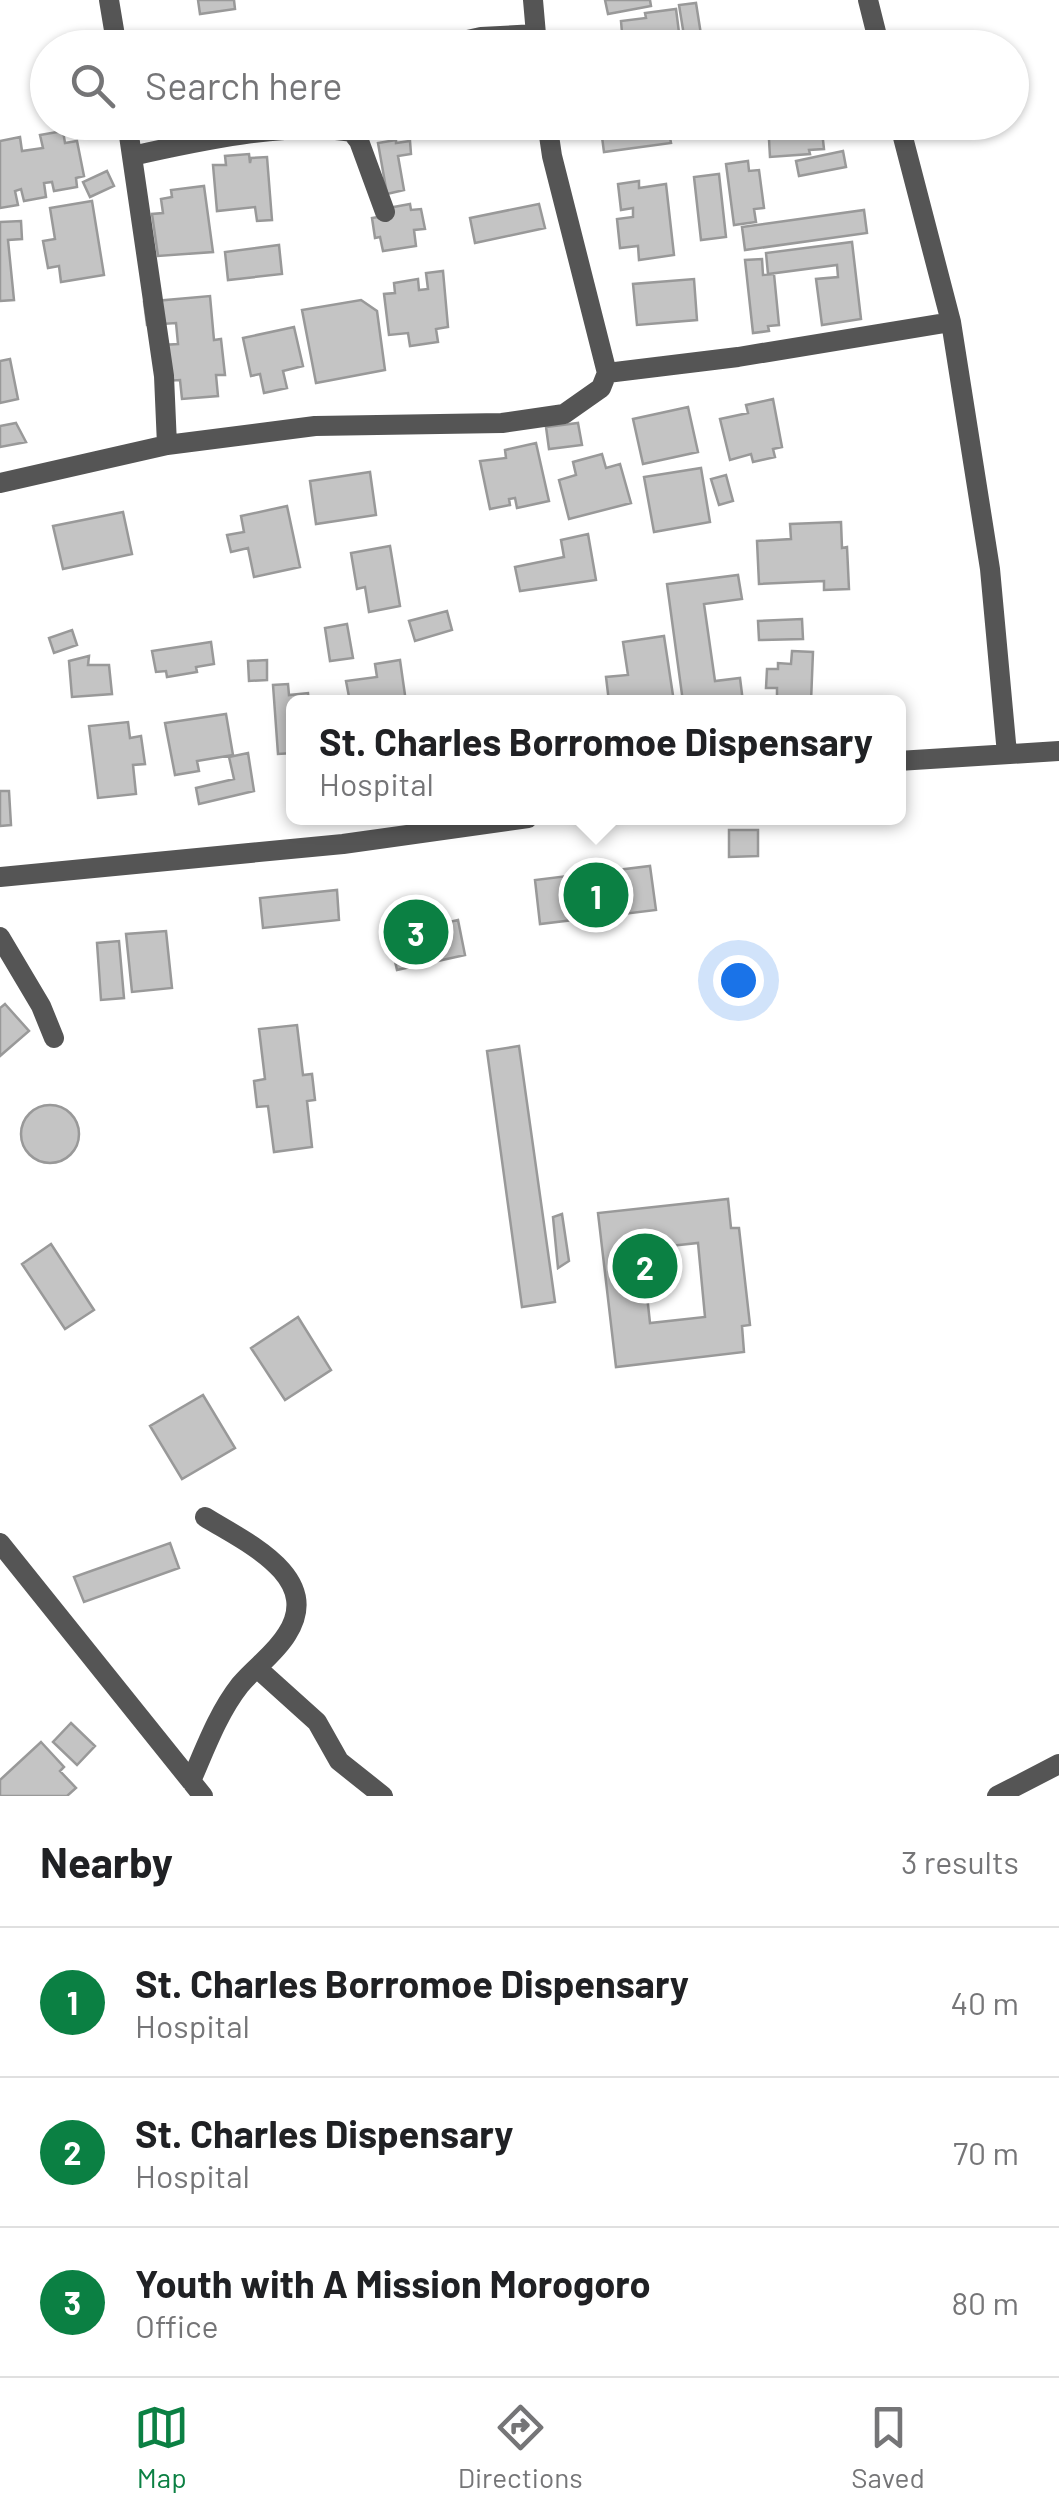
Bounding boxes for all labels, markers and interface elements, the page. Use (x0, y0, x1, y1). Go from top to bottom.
search box (30, 30, 1029, 140)
icon: search (65, 58, 120, 113)
text: Search here (145, 62, 343, 108)
popup (286, 695, 906, 825)
text: St. Charles Borromoe Dispensary (319, 718, 873, 764)
text: Hospital (319, 764, 434, 802)
pin: 1 (564, 858, 628, 932)
pin: 3 (384, 894, 448, 970)
your location (713, 955, 764, 1006)
pin: 2 (612, 1228, 678, 1304)
text: Nearby (40, 1836, 173, 1886)
text: 3 results (901, 1842, 1019, 1880)
text: St. Charles Borromoe Dispensary (135, 1960, 689, 2006)
text: 1 (67, 1983, 78, 2021)
text: 40 m (950, 1983, 1019, 2021)
text: Hospital (135, 2006, 250, 2044)
text: St. Charles Dispensary (135, 2110, 513, 2156)
text: 2 (64, 2133, 81, 2171)
text: 70 m (953, 2133, 1019, 2171)
text: Hospital (135, 2156, 250, 2194)
text: Youth with A Mission Morogoro (135, 2260, 651, 2306)
text: 3 (64, 2283, 81, 2321)
text: 80 m (951, 2283, 1019, 2321)
text: Office (135, 2306, 219, 2344)
tab: Map (134, 2400, 189, 2494)
tab: Directions (458, 2400, 583, 2494)
tab: Saved (851, 2400, 925, 2494)

